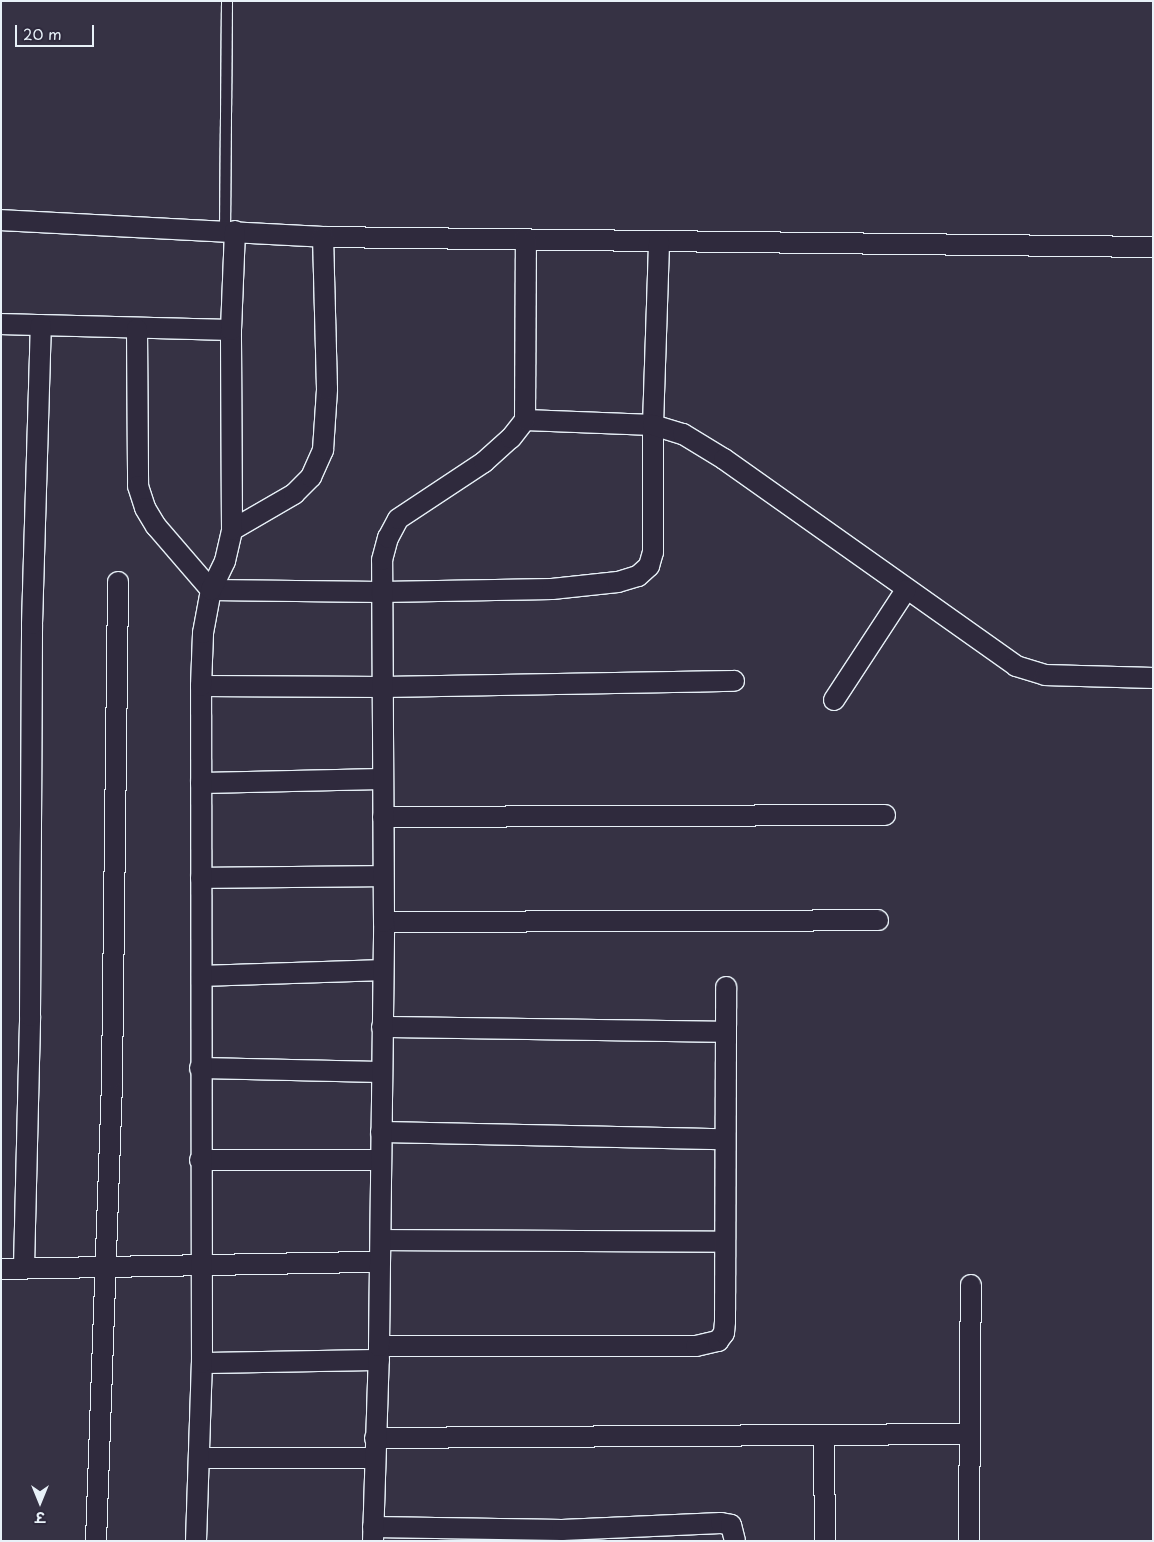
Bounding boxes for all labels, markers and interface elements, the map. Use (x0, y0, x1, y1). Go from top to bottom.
scale bar (18, 15, 96, 47)
text: 20 m (23, 22, 62, 45)
north arrow (15, 1477, 65, 1527)
text: उ (35, 1507, 45, 1528)

